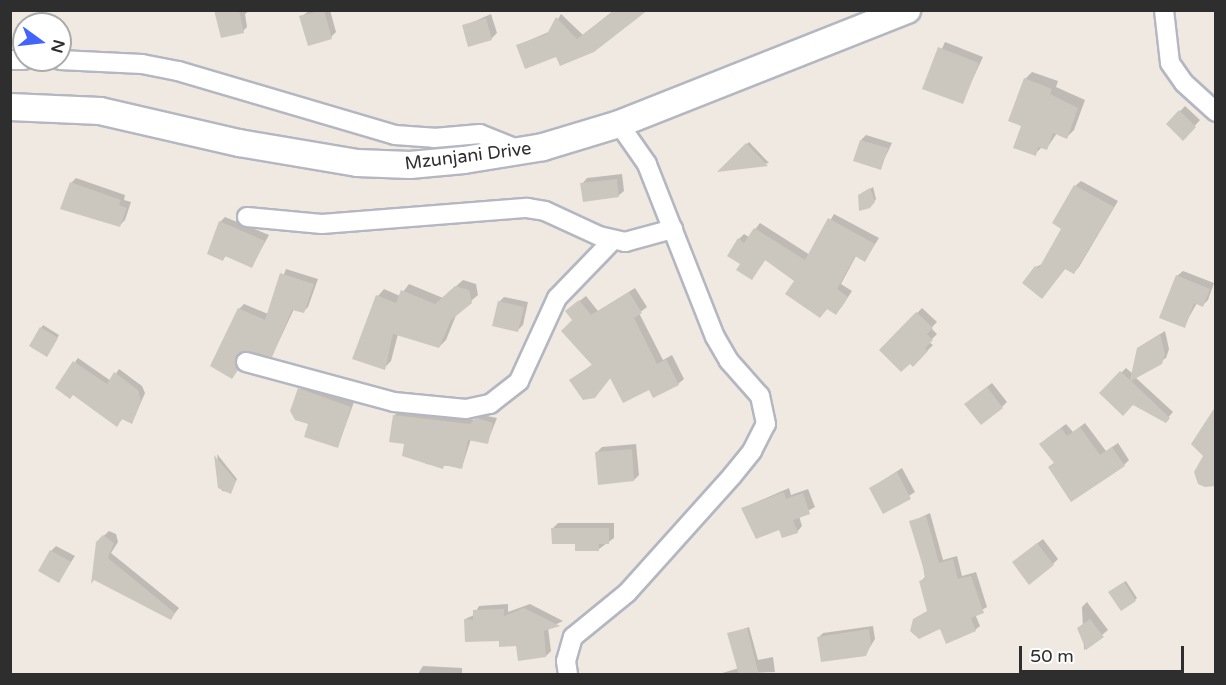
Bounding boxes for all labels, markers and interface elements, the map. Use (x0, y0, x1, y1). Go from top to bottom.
north arrow (12, 12, 72, 72)
text: N (46, 37, 69, 55)
street label: Mzunjani Drive (403, 138, 533, 174)
scale bar (1022, 634, 1187, 672)
text: 50 m (1030, 645, 1074, 667)

